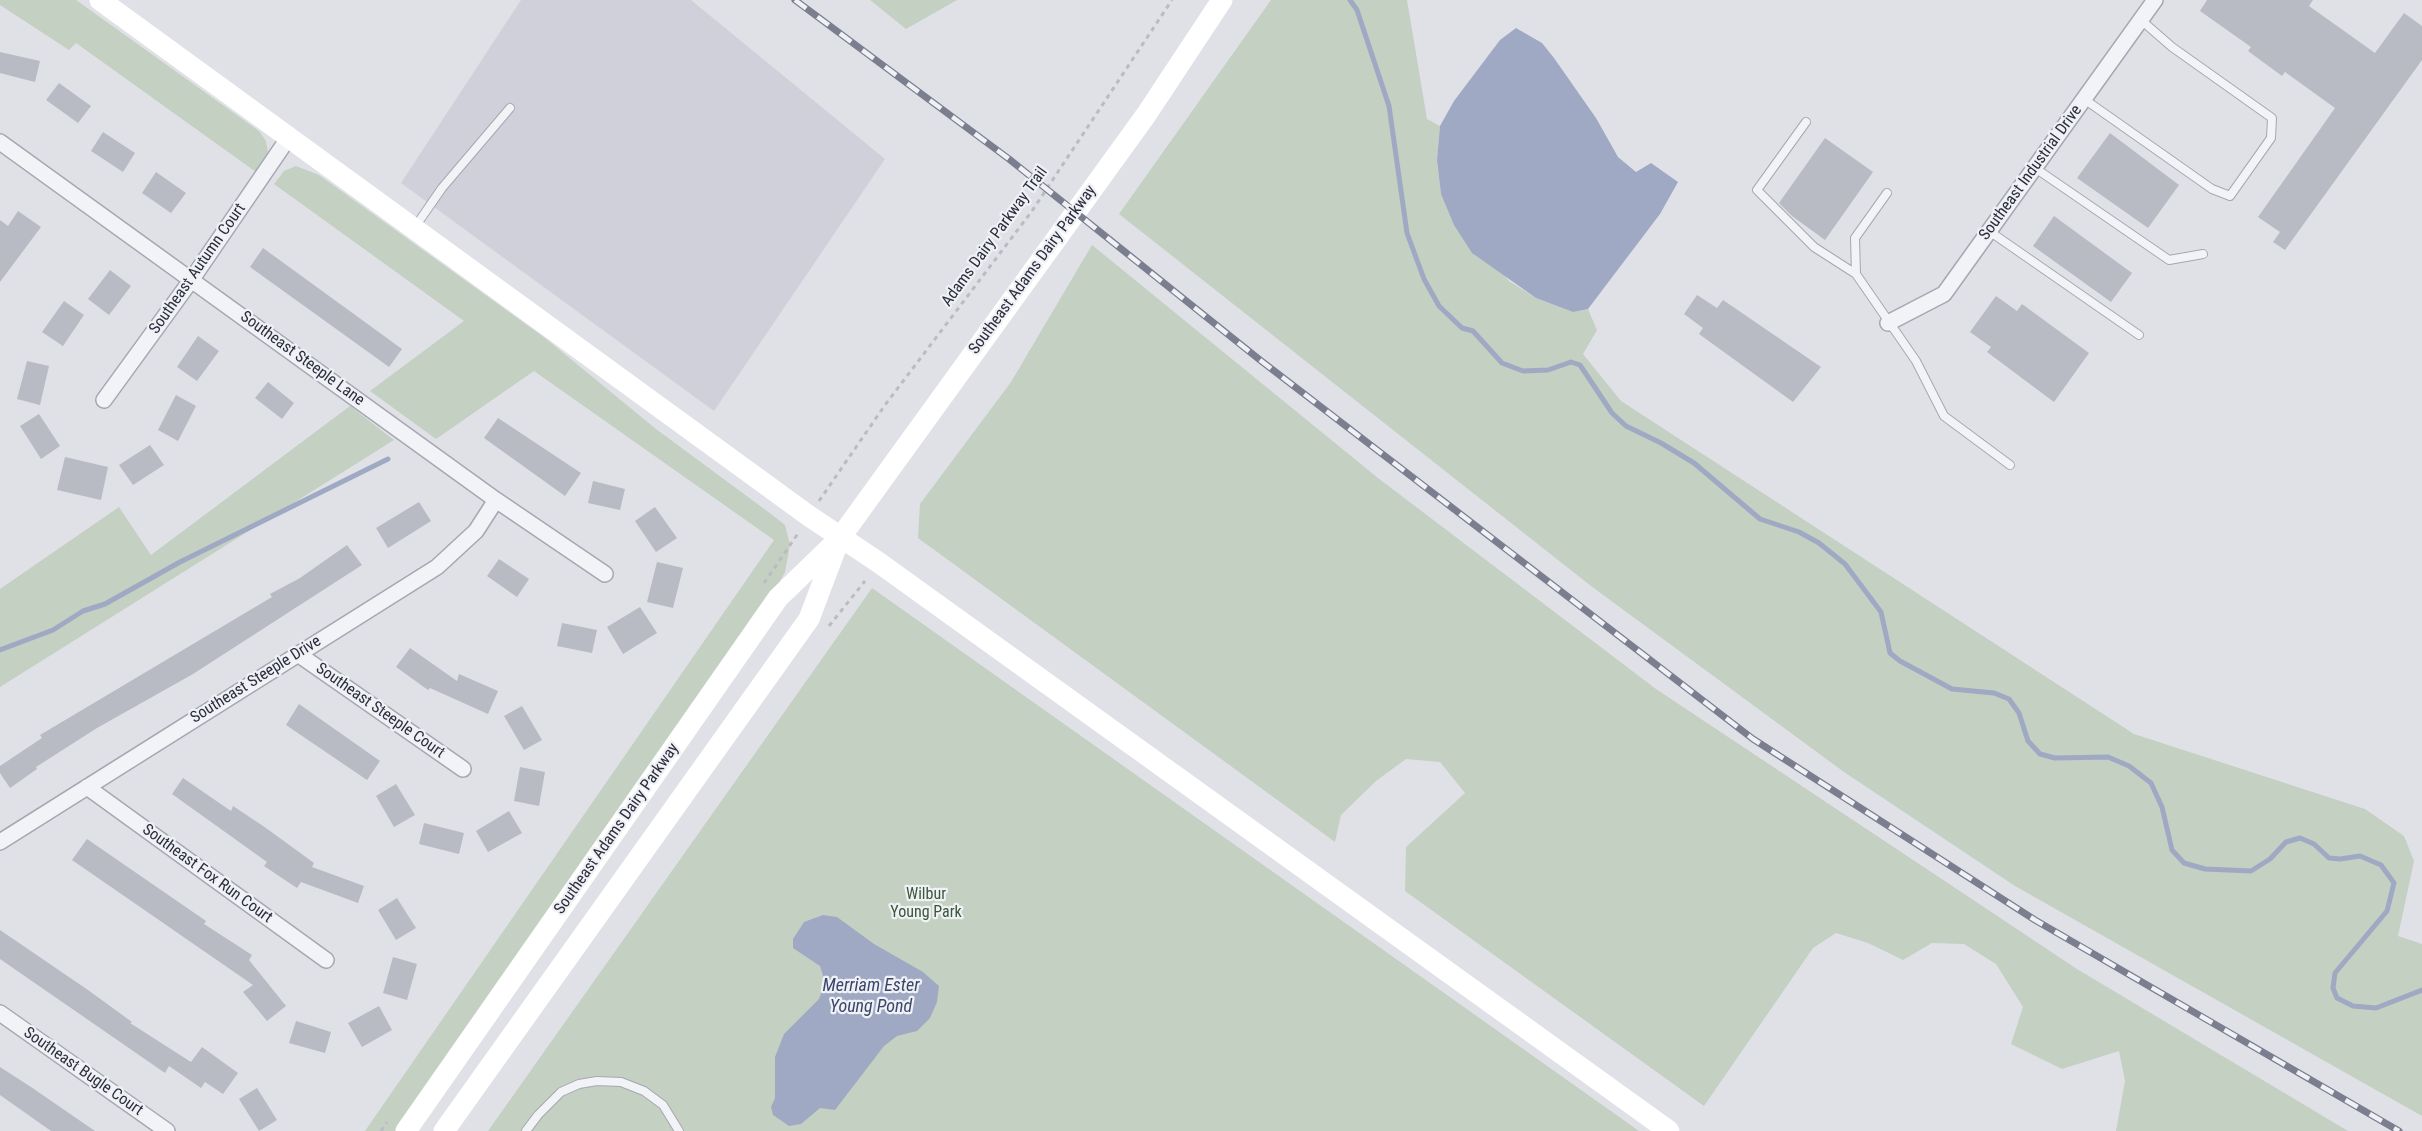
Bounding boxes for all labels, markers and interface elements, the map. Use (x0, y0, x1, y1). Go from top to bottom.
street label: Southeast Industrial Drive (1976, 102, 2086, 244)
street label: Adams Dairy Parkway Trail (938, 163, 1052, 311)
street label: Southeast Adams Dairy Parkway (965, 182, 1101, 358)
street label: Southeast Autumn Court (146, 200, 250, 338)
street label: Southeast Steeple Lane (236, 308, 368, 410)
street label: Southeast Steeple Drive (187, 632, 325, 728)
street label: Southeast Steeple Court (312, 659, 448, 763)
street label: Southeast Adams Dairy Parkway (551, 740, 683, 918)
street label: Southeast Fox Run Court (138, 820, 276, 928)
park label: Wilbur Young Park (890, 885, 962, 923)
water label: Merriam Ester Young Pond (823, 975, 919, 1018)
street label: Southeast Bugle Court (20, 1024, 146, 1120)

